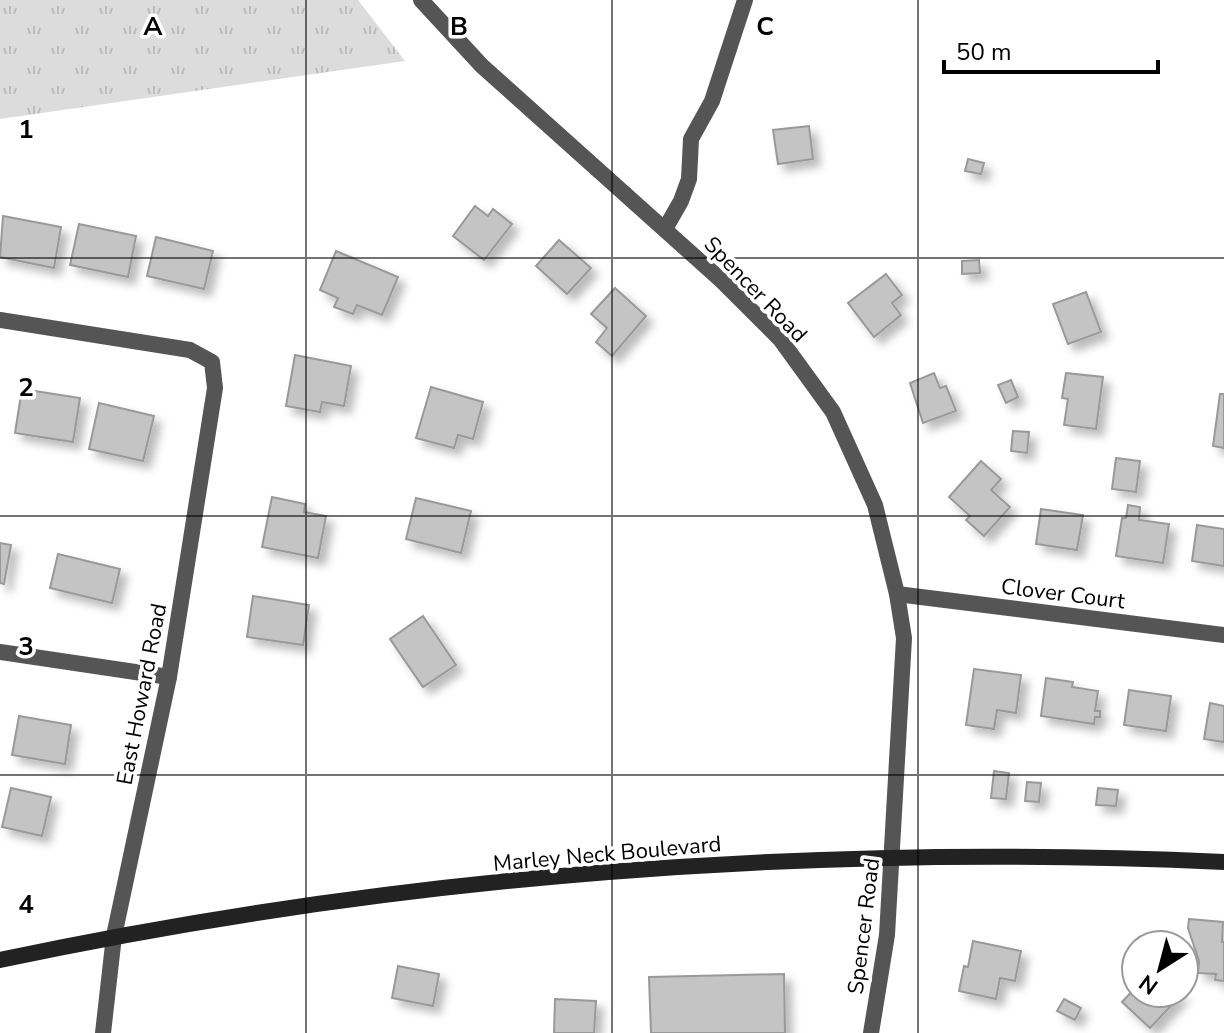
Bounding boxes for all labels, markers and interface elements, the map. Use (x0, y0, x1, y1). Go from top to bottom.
text: A (143, 9, 163, 44)
text: B (450, 9, 468, 44)
text: C (756, 9, 774, 44)
scale bar (944, 24, 1158, 74)
text: 50 m (956, 36, 1012, 68)
text: 1 (18, 112, 34, 147)
street label: Spencer Road (697, 230, 814, 349)
text: 2 (18, 370, 34, 405)
street label: Clover Court (999, 572, 1127, 617)
street label: East Howard Road (110, 601, 174, 788)
text: 3 (18, 629, 34, 664)
street label: Marley Neck Boulevard (492, 829, 722, 879)
street label: Spencer Road (841, 856, 887, 996)
text: 4 (18, 887, 34, 922)
north arrow (1120, 929, 1200, 1009)
text: N (1133, 967, 1164, 1001)

